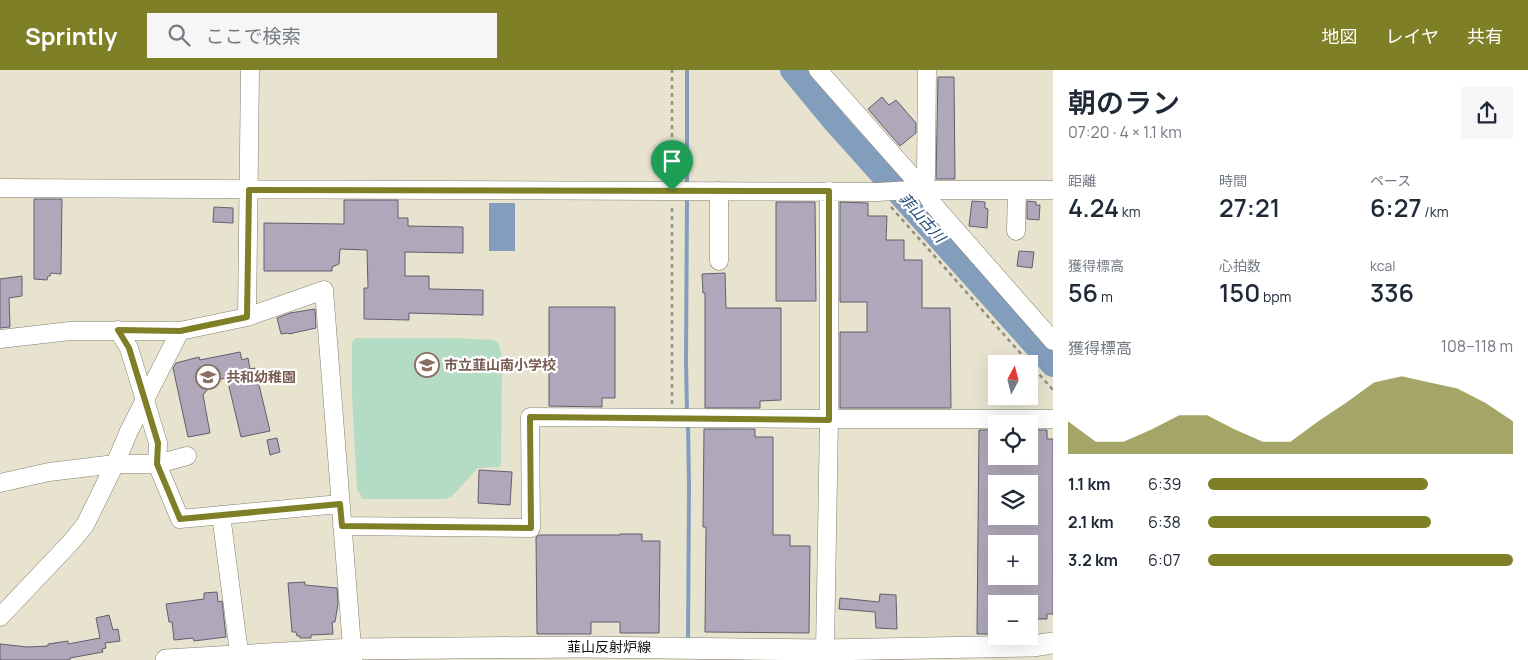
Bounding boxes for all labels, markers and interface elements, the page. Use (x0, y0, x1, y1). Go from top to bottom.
search box (147, 13, 497, 58)
text: Sprintly (25, 19, 117, 52)
icon: search (165, 21, 193, 49)
text: ここで検索 (205, 23, 300, 49)
text: 地図 (1322, 24, 1358, 48)
text: レイヤ (1386, 24, 1439, 48)
text: 共有 (1467, 24, 1503, 48)
text: 朝のラン (1068, 83, 1180, 121)
button: share (1461, 87, 1513, 139)
text: 07:20 · 4 × 1.1 km (1068, 121, 1182, 143)
pin (651, 140, 693, 191)
icon: arrive (658, 147, 686, 175)
text: 距離 (1068, 171, 1096, 190)
text: 時間 (1219, 171, 1247, 190)
text: ペース (1370, 171, 1411, 190)
water label: 菲山古川 (894, 188, 952, 248)
text: 4.24 (1068, 190, 1119, 225)
text: 27:21 (1219, 190, 1280, 225)
text: 6:27 (1370, 190, 1422, 225)
text: km (1119, 202, 1141, 221)
text: /km (1422, 202, 1449, 221)
text: 獲得標高 (1068, 256, 1124, 275)
text: 心拍数 (1219, 256, 1261, 275)
text: kcal (1370, 256, 1396, 275)
text: 56 (1068, 275, 1098, 310)
text: 150 (1219, 275, 1260, 310)
text: 336 (1370, 275, 1414, 310)
text: m (1098, 287, 1113, 306)
text: bpm (1260, 287, 1291, 306)
text: 108–118 m (1441, 335, 1513, 357)
text: 獲得標高 (1068, 337, 1132, 359)
school or university icon: 市立韮山南小学校 (414, 352, 440, 378)
place label: 市立韮山南小学校 (444, 355, 556, 374)
north arrow (988, 355, 1038, 405)
map controls (988, 355, 1038, 645)
school or university icon: 共和幼稚園 (195, 364, 221, 390)
place label: 共和幼稚園 (226, 367, 296, 386)
button: locate (988, 415, 1038, 465)
text: 1.1 km (1068, 473, 1111, 495)
text: 6:39 (1148, 473, 1182, 495)
button: layers (988, 475, 1038, 525)
text: 2.1 km (1068, 511, 1114, 533)
text: 6:38 (1148, 511, 1181, 533)
button: + (988, 535, 1038, 585)
text: 3.2 km (1068, 549, 1118, 571)
text: 6:07 (1148, 549, 1181, 571)
button: − (988, 595, 1038, 645)
street label: 韮山反射炉線 (567, 637, 651, 656)

